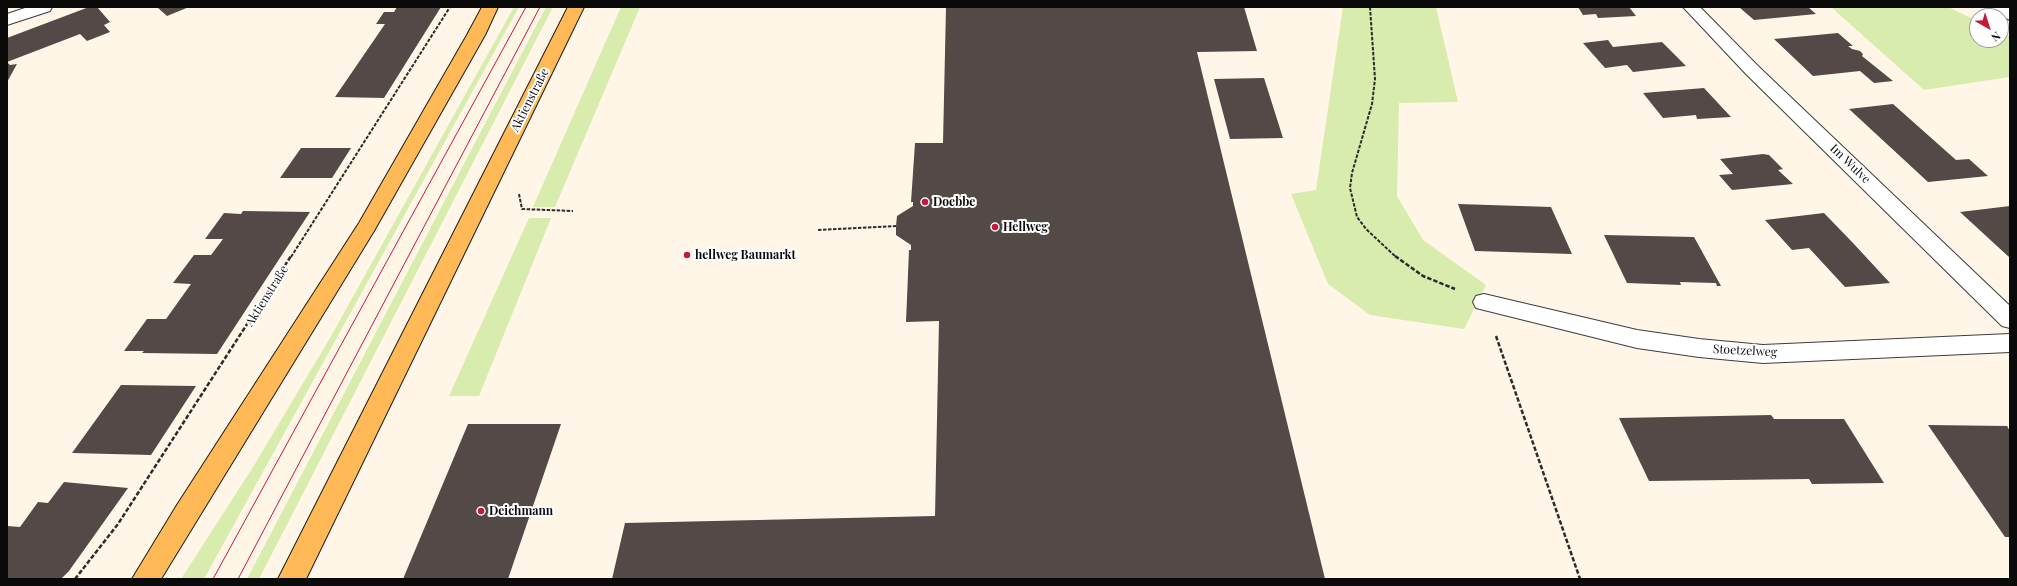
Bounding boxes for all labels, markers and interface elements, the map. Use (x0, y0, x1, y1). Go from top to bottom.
north arrow (1969, 8, 2009, 48)
text: N (1988, 29, 2004, 45)
street label: Aktienstraße (508, 66, 552, 134)
street label: Im Wulve (1827, 141, 1873, 187)
place label: Doebbe (933, 195, 975, 209)
marker: Doebbe (920, 197, 930, 207)
place label: Hellweg (1003, 220, 1048, 234)
marker: Hellweg (990, 222, 1000, 232)
place label: hellweg Baumarkt (695, 248, 796, 262)
marker: hellweg Baumarkt (682, 250, 692, 260)
street label: Aktienstraße (243, 263, 291, 329)
street label: Stoetzelweg (1712, 342, 1778, 360)
place label: Deichmann (489, 504, 553, 518)
marker: Deichmann (476, 506, 486, 516)

